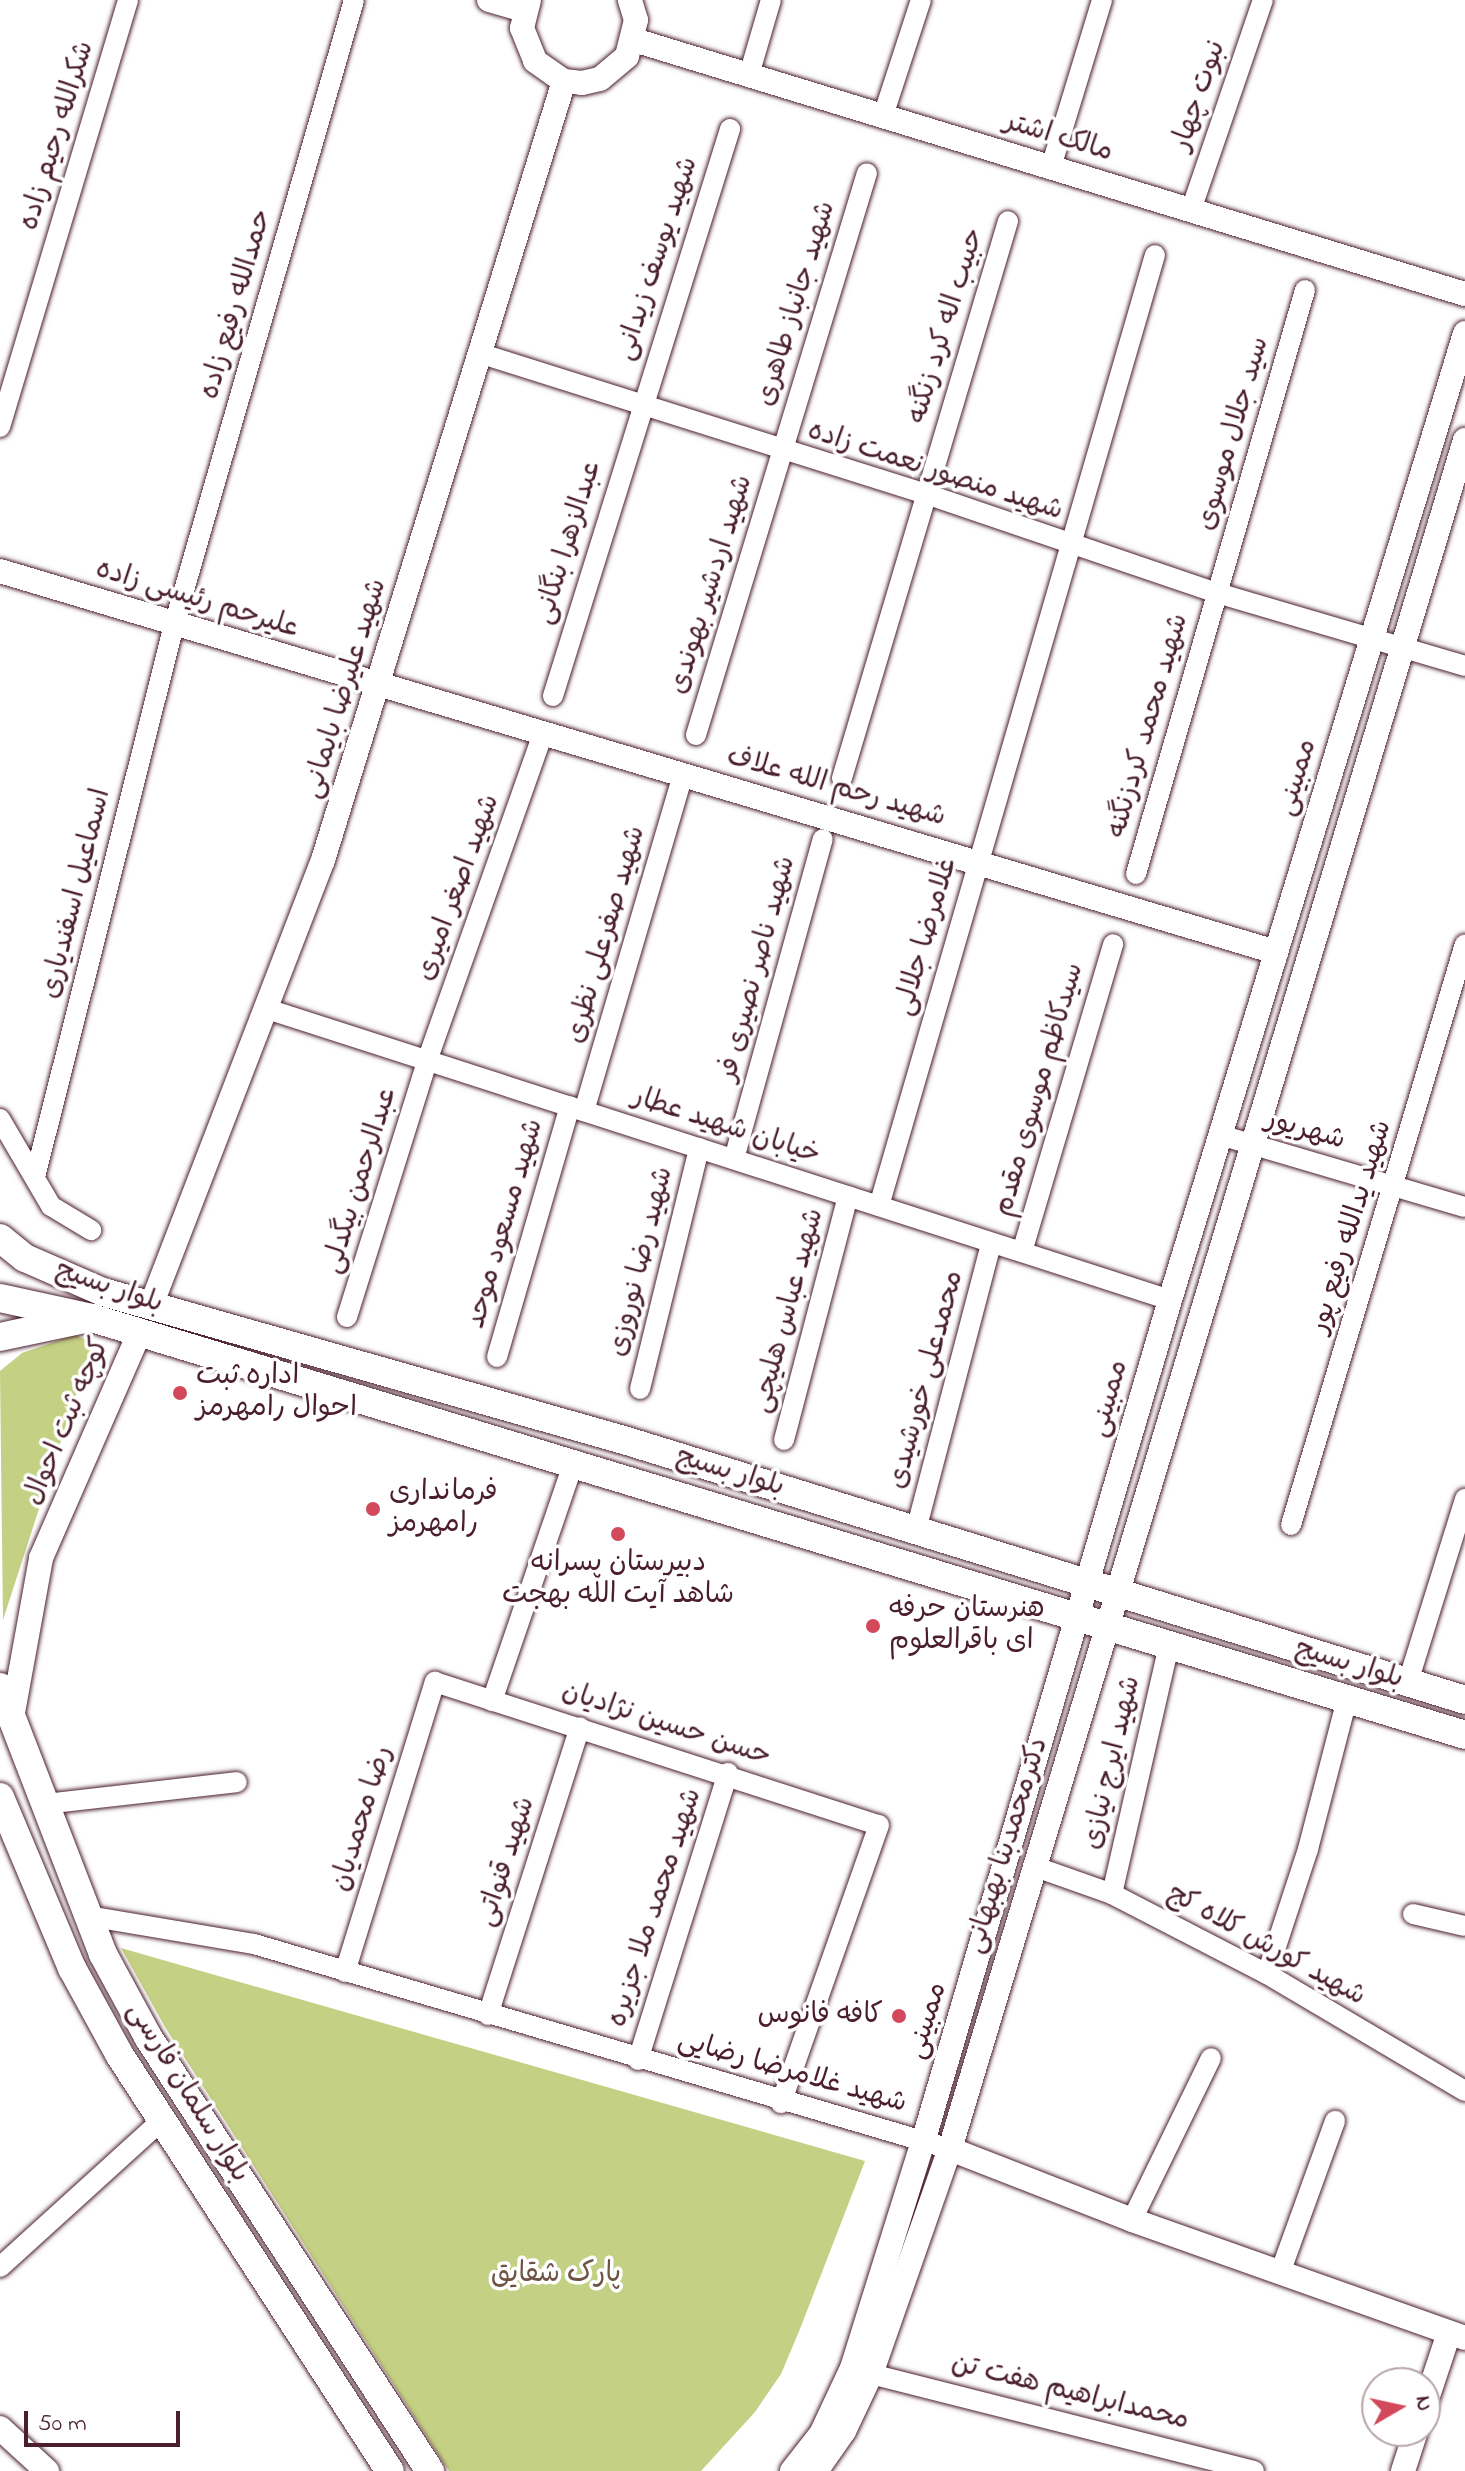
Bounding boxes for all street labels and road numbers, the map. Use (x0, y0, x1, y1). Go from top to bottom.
street label: نبوت چهار (1165, 36, 1235, 156)
street label: شکرالله رحیم زاده (13, 37, 103, 235)
street label: مالک اشتر (999, 106, 1117, 170)
street label: شهید یوسف زیدانی (609, 153, 707, 365)
street label: شهید جانباز طاهری (750, 197, 844, 411)
street label: حمدالله رفیع زاده (194, 207, 280, 403)
street label: حبیب اله کرد زنگنه (901, 224, 993, 428)
street label: سید جلال موسوی (1190, 333, 1278, 535)
street label: شهید منصور نعمت زاده (803, 415, 1067, 529)
street label: عبدالزهرا بنگانی (528, 457, 610, 629)
street label: شهید اردشیر بهوندی (663, 471, 761, 699)
street label: علیرحم رئیسی زاده (91, 553, 303, 647)
street label: شهید علیرضا بایمانی (297, 575, 395, 803)
street label: شهید محمد کردزنگنه (1101, 610, 1197, 842)
street label: ممبینی (1270, 736, 1326, 820)
street label: شهید رحم الله علاف (723, 741, 949, 835)
street label: اسماعیل اسفندیاری (35, 786, 119, 1002)
street label: شهید اصغر امیری (410, 790, 508, 986)
street label: شهید صفرعلی نظری (560, 822, 654, 1048)
street label: شهید ناصر نصیری فر (712, 853, 804, 1085)
street label: غلامرضا جلالی (888, 854, 966, 1020)
street label: سیدکاظم موسوی مقدم (988, 959, 1092, 1221)
street label: خیابان شهید عطار (628, 1081, 824, 1173)
street label: عبدالرحمن بیگدلی (317, 1084, 405, 1278)
street label: شهریور (1261, 1104, 1349, 1158)
street label: شهید مسعود موحد (460, 1115, 552, 1333)
street label: شهید یدالله رفیع پور (1304, 1116, 1400, 1338)
street label: شهید رضا نوروزی (602, 1164, 682, 1360)
street label: شهید عباس هلیچی (746, 1205, 832, 1417)
street label: بلوار بسیج (51, 1254, 167, 1322)
street label: محمدعلی خورشیدی (882, 1267, 972, 1493)
street label: کوچه ثبت احوال (18, 1333, 118, 1511)
street label: ممبینی (1083, 1357, 1137, 1441)
street label: بلوار بسیج (672, 1441, 788, 1505)
street label: بلوار بسیج (1291, 1633, 1407, 1697)
street label: شهید ایرج نیازی (1077, 1673, 1149, 1853)
street label: حسن حسین نژادیان (557, 1675, 775, 1775)
street label: دکترمحمدبنا بهبهانی (959, 1734, 1057, 1958)
street label: رضا محمدیان (325, 1742, 401, 1896)
street label: شهید محمد ملا جزیره (602, 1784, 710, 2032)
street label: شهید قنواتی (470, 1793, 544, 1931)
street label: شهید کورش کلاه کج (1161, 1878, 1371, 2014)
street label: ممبینی (900, 1979, 956, 2063)
street label: بلوار سلمان فارسی (118, 1997, 256, 2189)
street label: شهید غلامرضا رضایی (674, 2024, 910, 2122)
street label: محمدابراهیم هفت تن (948, 2347, 1192, 2439)

